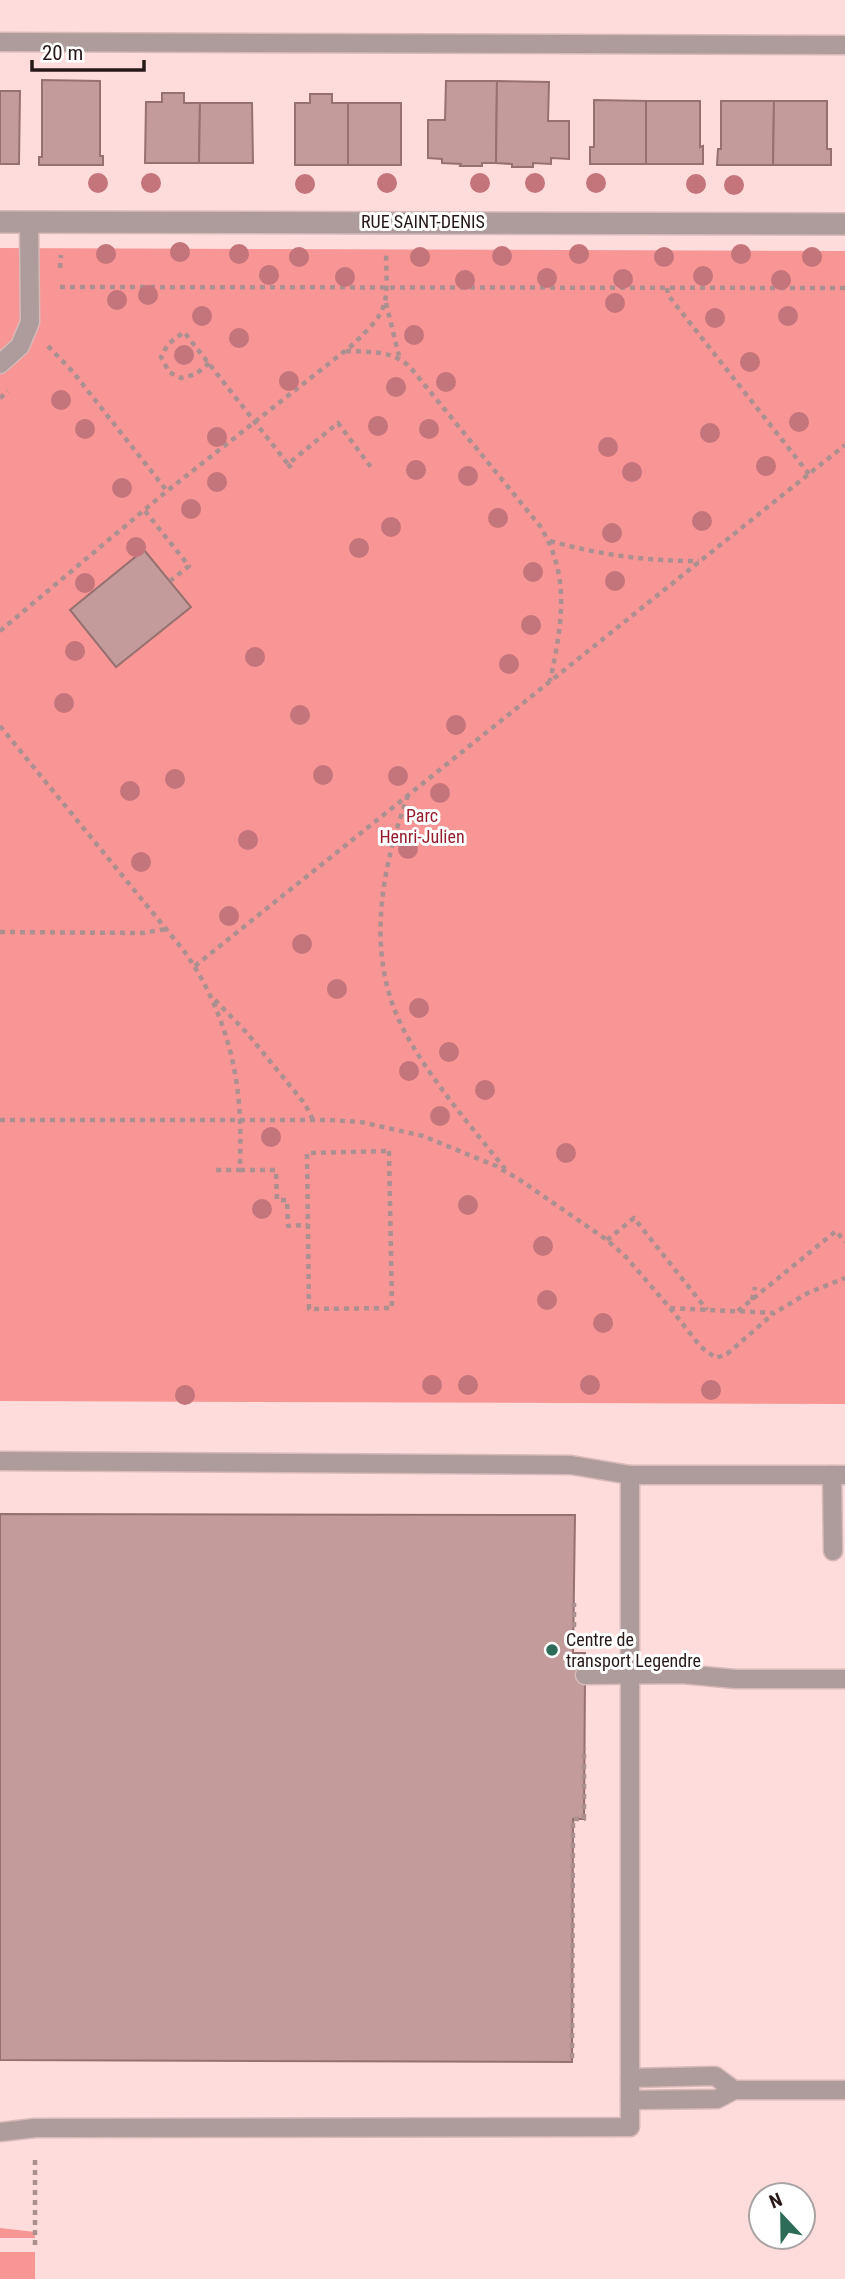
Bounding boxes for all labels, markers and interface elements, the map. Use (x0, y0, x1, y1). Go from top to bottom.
scale bar (32, 28, 144, 72)
text: 20 m (42, 41, 83, 65)
street label: RUE SAINT-DENIS (361, 211, 485, 232)
park label: Parc Henri-Julien (379, 805, 465, 847)
place label: Centre de transport Legendre (566, 1629, 701, 1671)
marker: Centre de transport Legendre (544, 1642, 560, 1658)
north arrow (747, 2181, 817, 2251)
text: N (766, 2188, 786, 2214)

